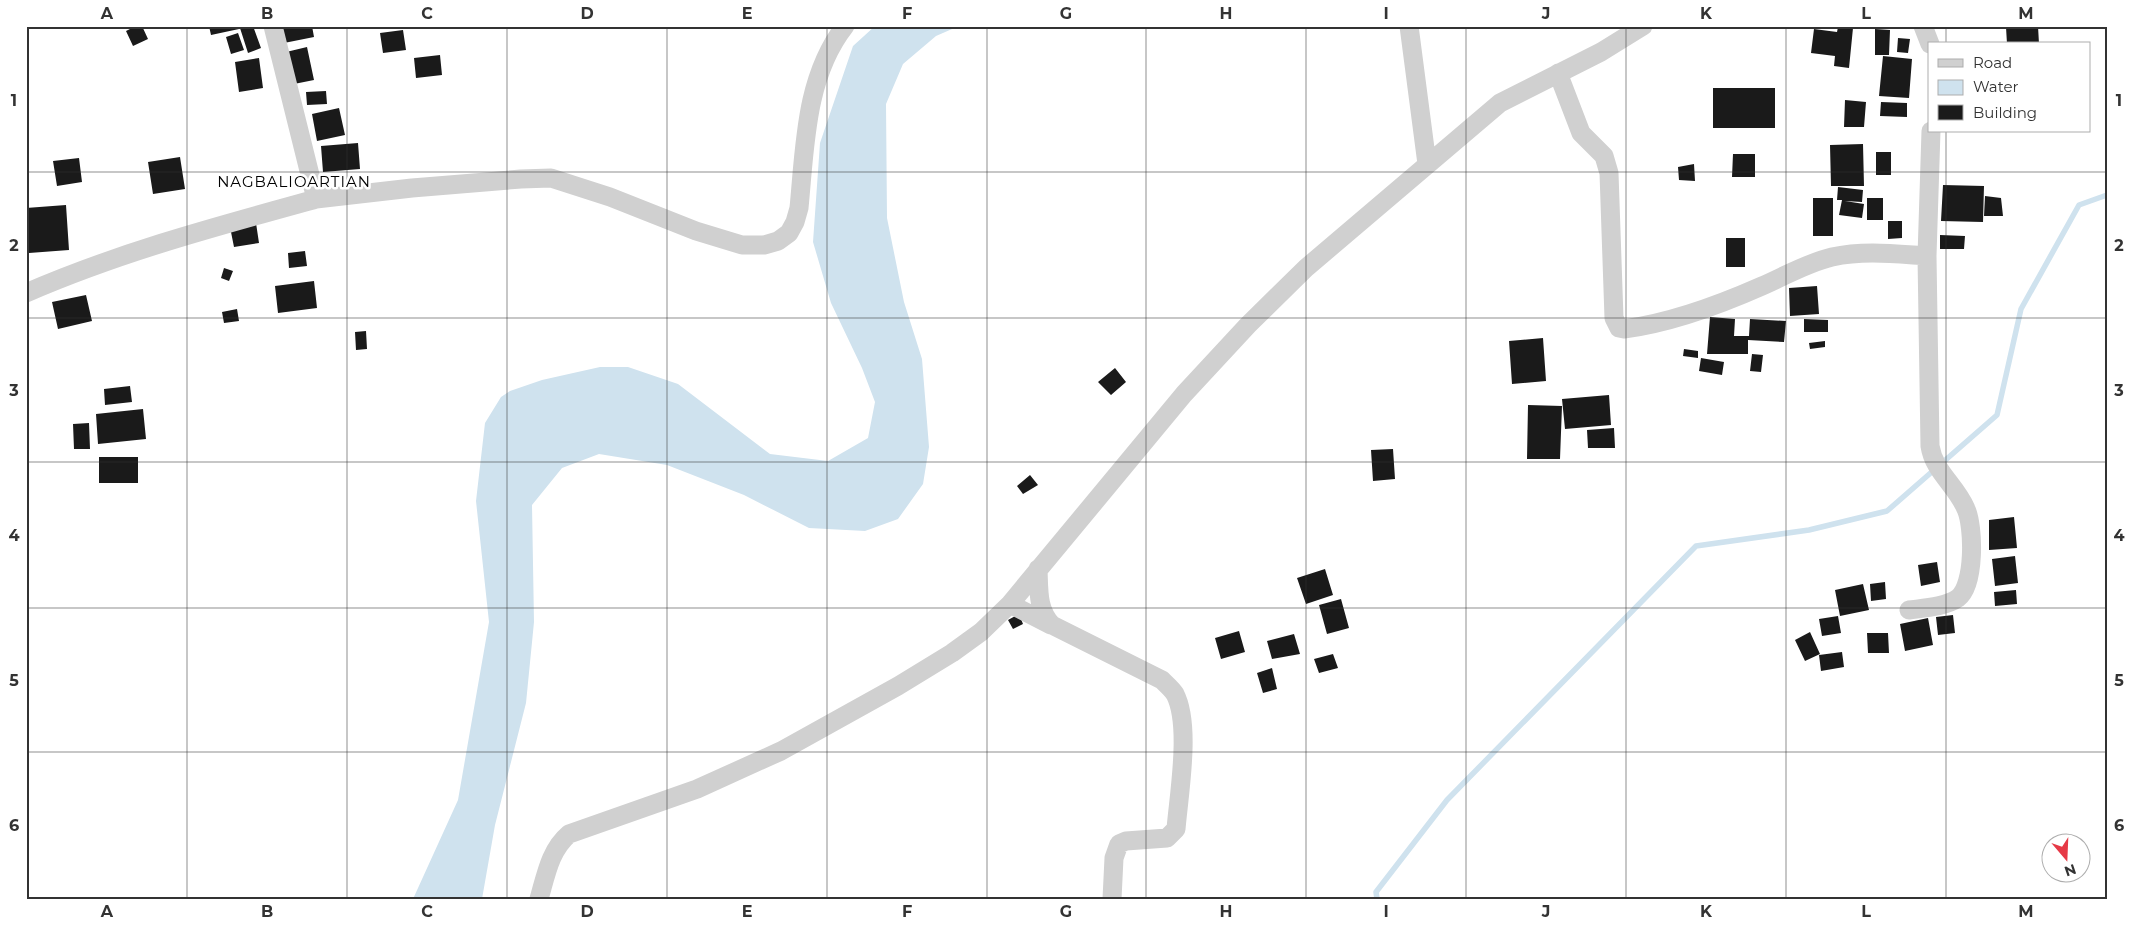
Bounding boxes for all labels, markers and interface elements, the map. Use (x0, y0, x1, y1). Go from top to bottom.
text: A (100, 4, 114, 23)
text: B (261, 4, 273, 23)
text: C (421, 4, 433, 23)
text: D (580, 4, 594, 23)
text: E (742, 4, 752, 23)
text: F (902, 4, 912, 23)
text: G (1060, 4, 1072, 23)
text: H (1220, 4, 1232, 23)
text: I (1383, 4, 1389, 23)
text: J (1541, 4, 1550, 23)
text: K (1700, 4, 1713, 23)
text: L (1861, 4, 1871, 23)
text: M (2018, 4, 2034, 23)
legend (1928, 42, 2090, 132)
text: Road (1973, 53, 2012, 72)
text: Water (1973, 77, 2019, 96)
text: 1 (11, 91, 17, 110)
text: 1 (2116, 91, 2122, 110)
text: Building (1973, 103, 2037, 122)
district label: NAGBALIOARTIAN (217, 172, 371, 191)
text: 2 (9, 236, 19, 255)
text: 2 (2114, 236, 2124, 255)
text: 3 (8, 381, 19, 400)
text: 3 (2113, 381, 2124, 400)
text: 4 (8, 526, 20, 545)
text: 4 (2113, 526, 2125, 545)
text: 5 (9, 671, 19, 690)
text: 5 (2114, 671, 2124, 690)
text: 6 (9, 816, 19, 835)
text: 6 (2114, 816, 2124, 835)
north arrow (2040, 832, 2090, 882)
text: N (2062, 860, 2079, 881)
text: A (100, 902, 114, 921)
text: B (261, 902, 273, 921)
text: C (421, 902, 433, 921)
text: D (580, 902, 594, 921)
text: E (742, 902, 752, 921)
text: F (902, 902, 912, 921)
text: G (1060, 902, 1072, 921)
text: H (1220, 902, 1232, 921)
text: I (1383, 902, 1389, 921)
text: J (1541, 902, 1550, 921)
text: K (1700, 902, 1713, 921)
text: L (1861, 902, 1871, 921)
text: M (2018, 902, 2034, 921)

